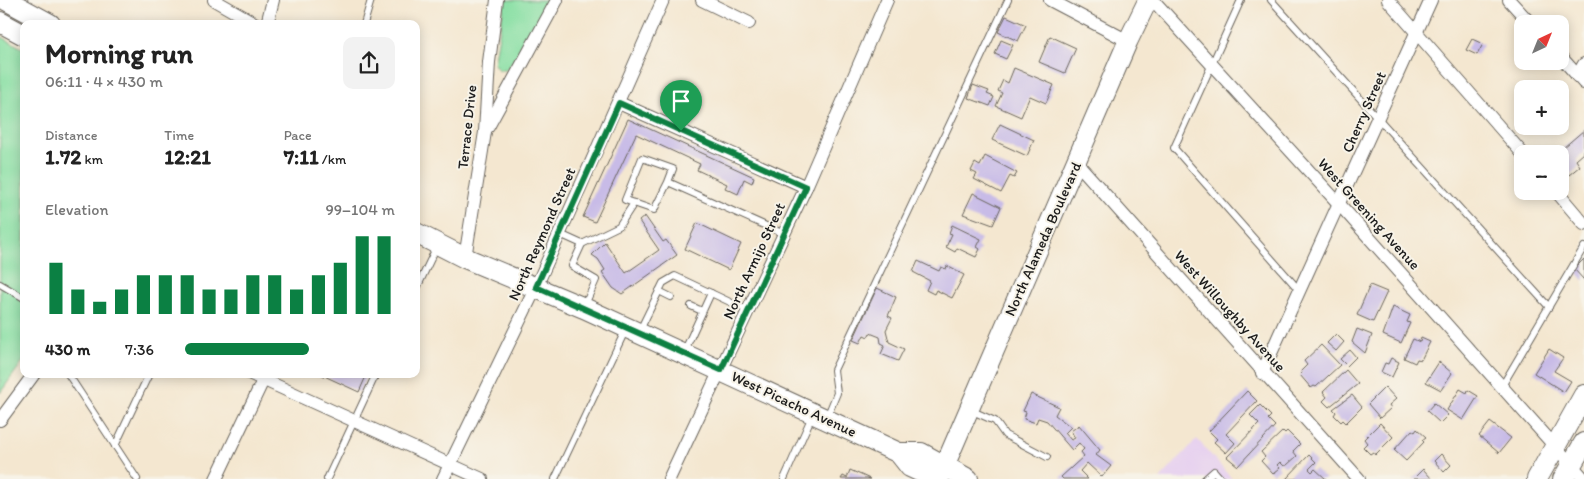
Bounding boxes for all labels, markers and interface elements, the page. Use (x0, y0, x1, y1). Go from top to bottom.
north arrow (1514, 15, 1569, 70)
map controls (1514, 15, 1569, 200)
text: Morning run (45, 36, 193, 70)
button: share (343, 37, 395, 89)
street label: Cherry Street (1338, 68, 1390, 155)
text: 06:11 · 4 × 430 m (45, 72, 163, 91)
pin (660, 80, 702, 131)
button: + (1514, 80, 1569, 135)
street label: Terrace Drive (454, 84, 480, 170)
icon: arrive (667, 87, 695, 115)
text: Distance (45, 127, 97, 144)
text: Time (164, 127, 194, 144)
text: Pace (284, 127, 312, 144)
text: 1.72 (45, 144, 81, 169)
text: 12:21 (164, 144, 211, 169)
text: 7:11 (284, 144, 319, 169)
button: − (1514, 145, 1569, 200)
text: km (81, 151, 103, 168)
text: /km (319, 151, 346, 168)
street label: West Greening Avenue (1314, 154, 1424, 274)
street label: North Alameda Boulevard (1001, 158, 1085, 319)
street label: North Reymond Street (504, 164, 580, 303)
street label: North Armijo Street (719, 199, 789, 322)
text: Elevation (45, 200, 109, 219)
text: 99–104 m (325, 200, 395, 219)
street label: West Willoughby Avenue (1171, 246, 1289, 376)
text: 430 m (45, 340, 90, 359)
text: 7:36 (125, 340, 154, 359)
street label: West Picacho Avenue (729, 367, 859, 441)

